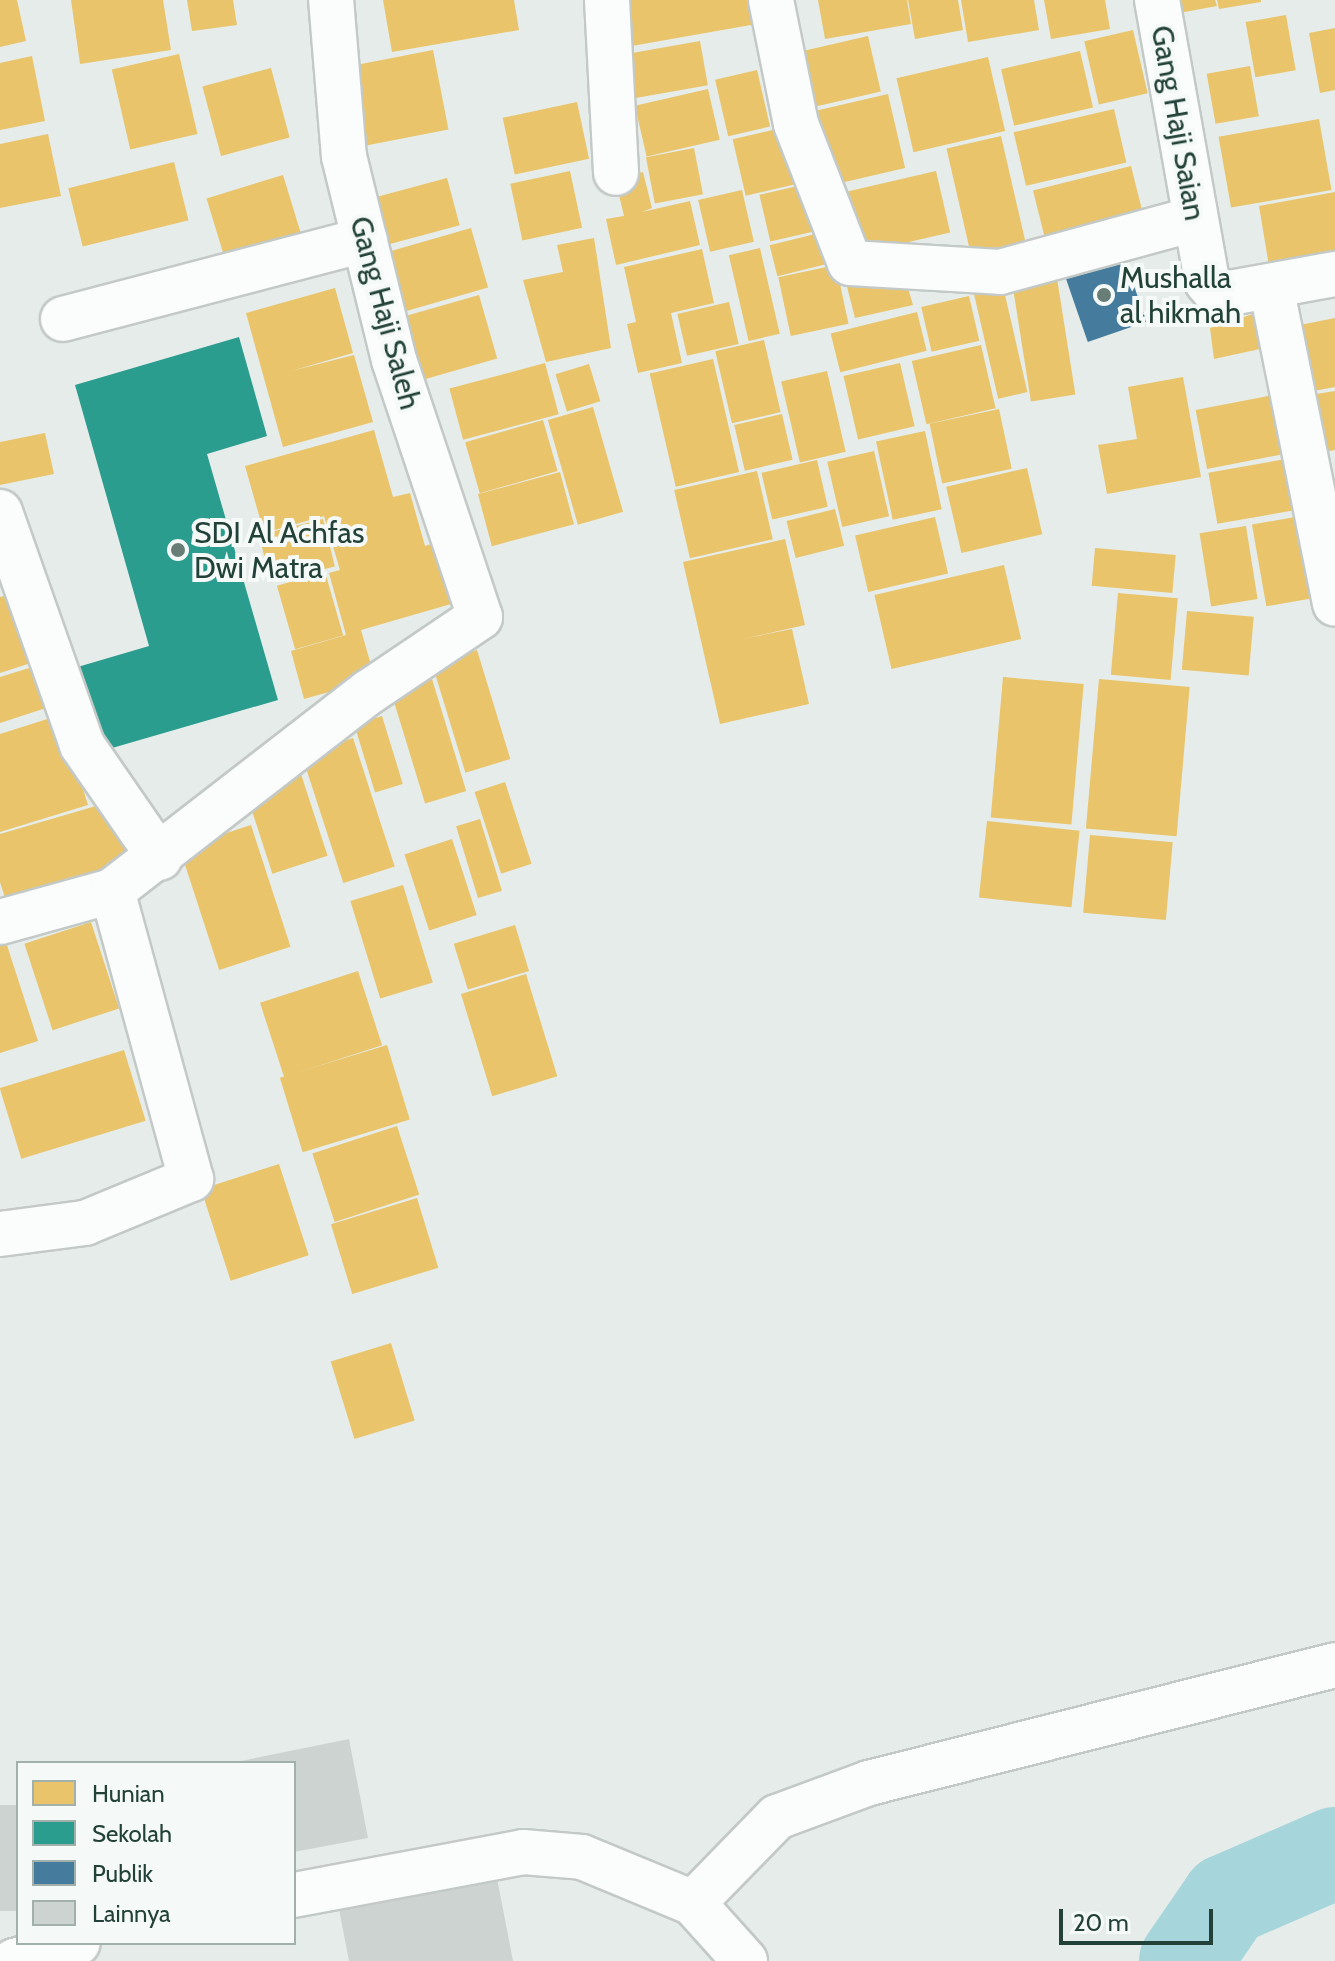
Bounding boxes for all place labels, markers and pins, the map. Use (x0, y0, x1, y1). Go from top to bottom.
place label: Mushalla al hikmah (1120, 260, 1241, 330)
marker: Mushalla al hikmah (1095, 286, 1113, 304)
place label: SDI Al Achfas Dwi Matra (194, 515, 364, 586)
marker: SDI Al Achfas Dwi Matra (169, 541, 187, 559)

